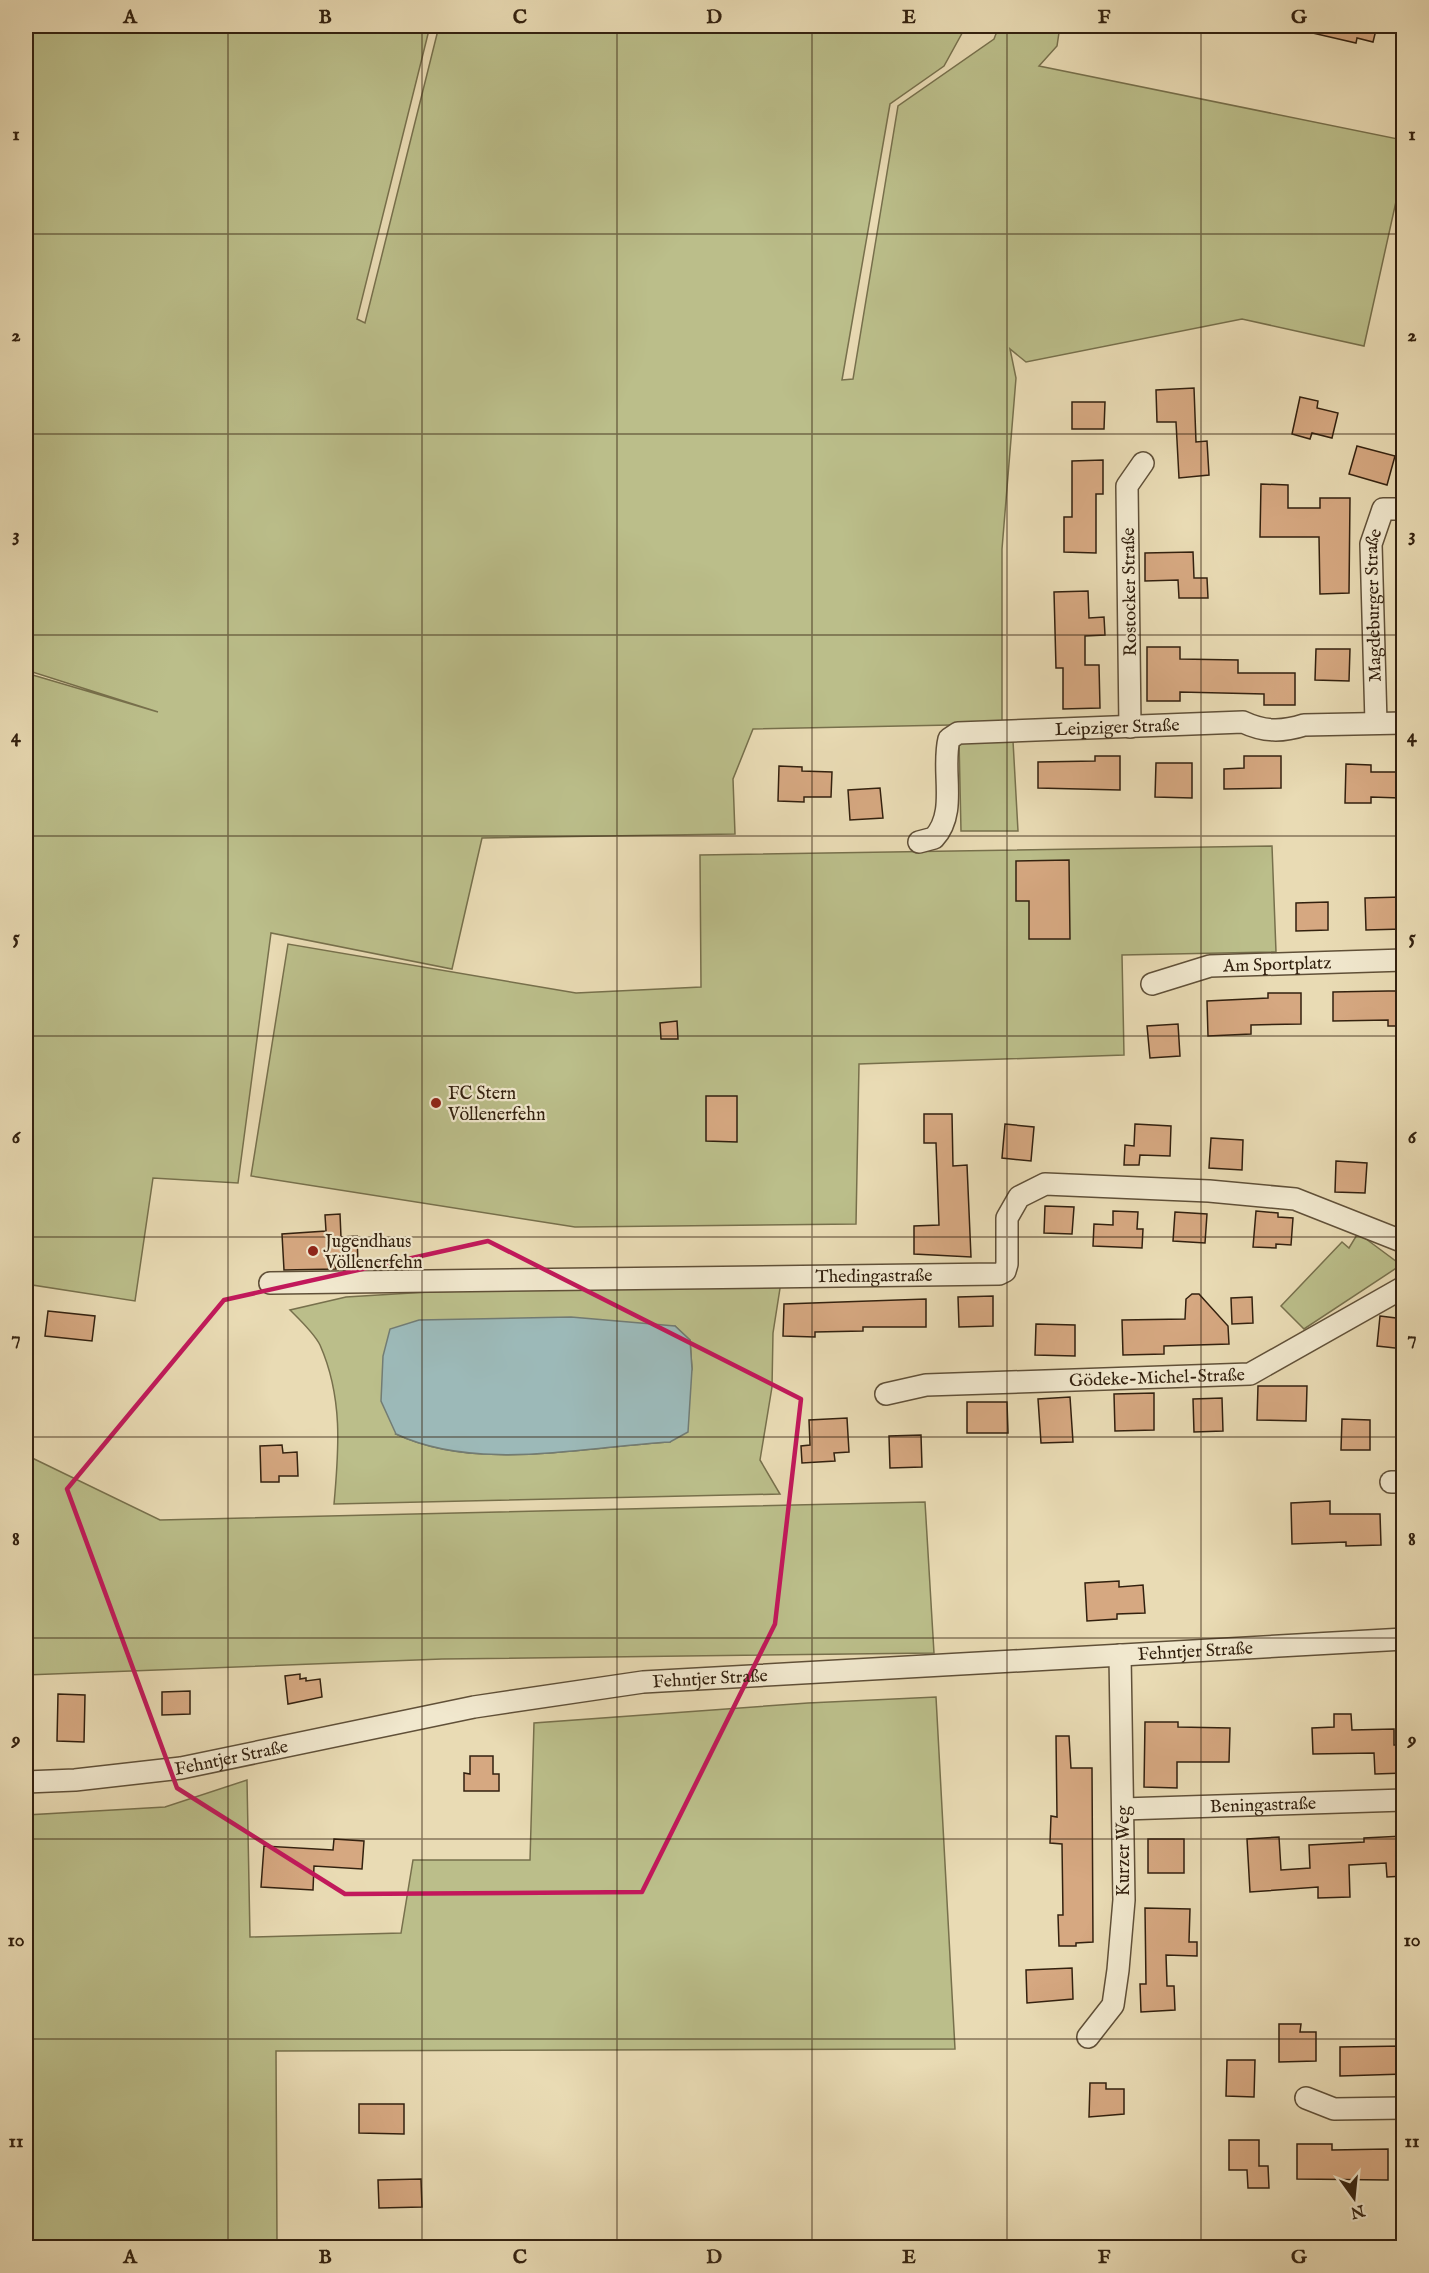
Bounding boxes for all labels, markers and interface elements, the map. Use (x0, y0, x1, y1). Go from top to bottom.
text: A (122, 5, 138, 30)
text: B (318, 5, 332, 30)
text: C (513, 5, 527, 30)
text: D (706, 5, 722, 30)
text: E (902, 5, 916, 30)
text: F (1098, 5, 1111, 30)
text: G (1291, 5, 1308, 30)
text: 1 (12, 122, 20, 147)
text: 1 (1408, 122, 1416, 147)
text: 2 (11, 323, 21, 348)
text: 2 (1407, 323, 1417, 348)
text: 3 (12, 523, 20, 548)
text: 3 (1408, 523, 1416, 548)
street label: Magdeburger Straße (1361, 526, 1388, 682)
street label: Rostocker Straße (1118, 527, 1143, 657)
street label: Leipziger Straße (1054, 714, 1180, 742)
text: 4 (11, 724, 22, 749)
text: 4 (1407, 724, 1418, 749)
text: 5 (12, 925, 20, 950)
text: 5 (1408, 925, 1416, 950)
street label: Am Sportplatz (1222, 952, 1332, 979)
place label: FC Stern Völlenerfehn (447, 1083, 546, 1127)
marker: FC Stern Völlenerfehn (429, 1096, 443, 1110)
text: 6 (12, 1125, 22, 1150)
text: 6 (1408, 1125, 1418, 1150)
place label: Jugendhaus Völlenerfehn (323, 1231, 423, 1275)
marker: Jugendhaus Völlenerfehn (306, 1244, 320, 1258)
street label: Thedingastraße (815, 1265, 933, 1289)
text: 7 (11, 1326, 21, 1351)
text: 7 (1407, 1326, 1417, 1351)
street label: Gödeke-Michel-Straße (1069, 1364, 1245, 1393)
text: 8 (12, 1527, 20, 1552)
text: 8 (1408, 1527, 1416, 1552)
street label: Fehntjer Straße (1137, 1638, 1254, 1667)
street label: Fehntjer Straße (652, 1665, 768, 1694)
text: 9 (11, 1727, 21, 1752)
text: 9 (1407, 1727, 1417, 1752)
street label: Fehntjer Straße (174, 1736, 290, 1782)
street label: Beningastraße (1210, 1793, 1316, 1819)
street label: Kurzer Weg (1113, 1806, 1136, 1896)
text: 10 (7, 1928, 25, 1953)
text: 10 (1403, 1928, 1421, 1953)
text: 11 (9, 2129, 23, 2154)
text: 11 (1405, 2129, 1419, 2154)
north arrow (1324, 2168, 1384, 2228)
text: N (1348, 2199, 1368, 2222)
text: A (122, 2245, 138, 2270)
text: B (318, 2245, 332, 2270)
text: C (513, 2245, 527, 2270)
text: D (706, 2245, 722, 2270)
text: E (902, 2245, 916, 2270)
text: F (1098, 2245, 1111, 2270)
text: G (1291, 2245, 1308, 2270)

